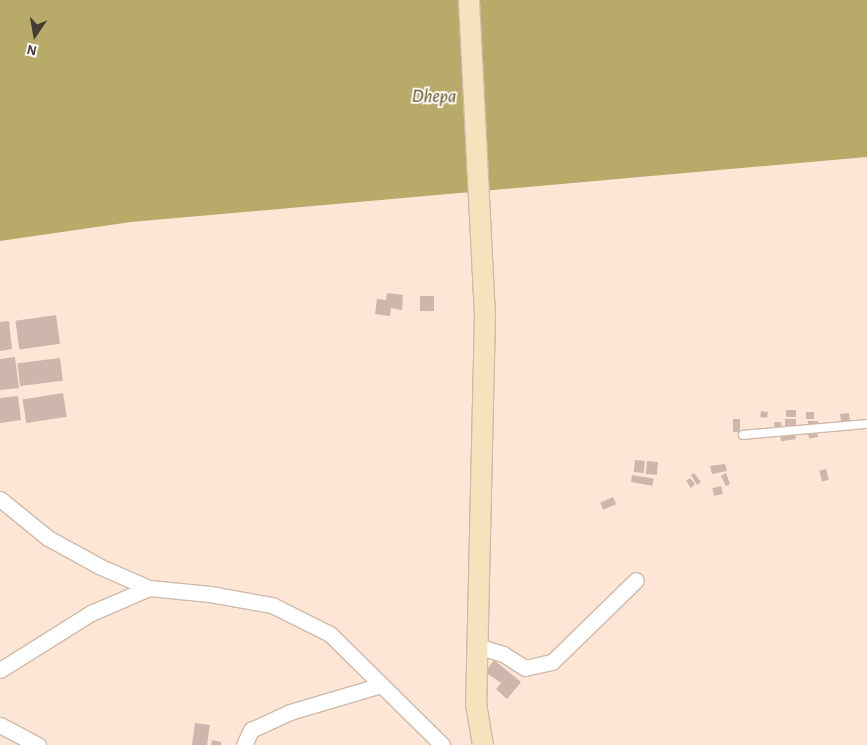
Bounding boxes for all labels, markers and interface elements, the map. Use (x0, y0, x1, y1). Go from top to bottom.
north arrow (10, 10, 60, 60)
text: N (26, 42, 38, 58)
water label: Dhepa (412, 85, 456, 109)

